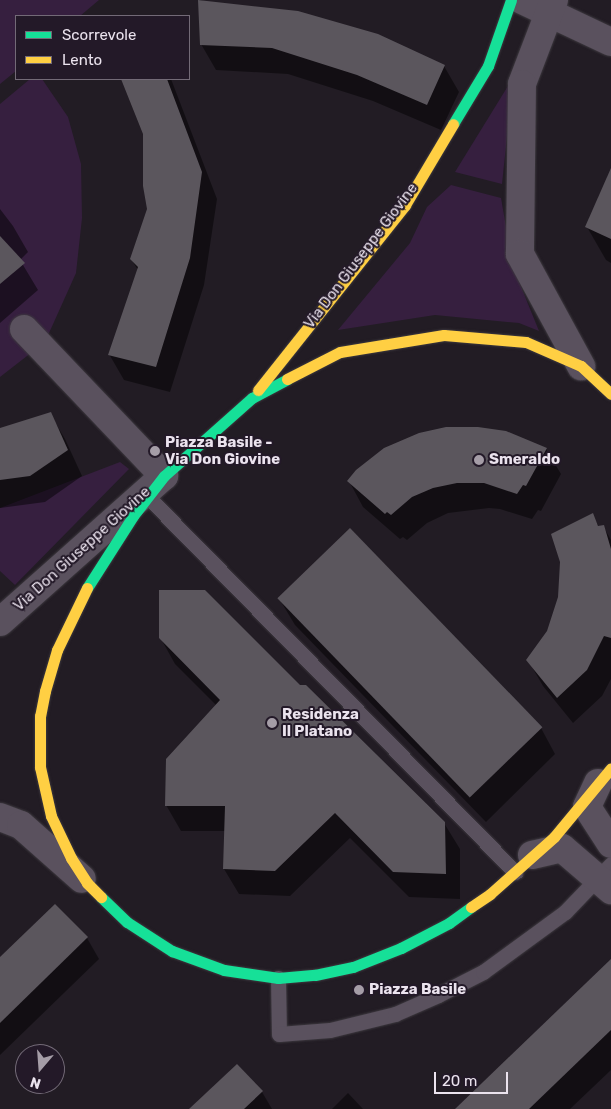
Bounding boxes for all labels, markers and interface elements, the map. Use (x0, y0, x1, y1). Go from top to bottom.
legend (15, 15, 190, 80)
text: Scorrevole (62, 26, 136, 44)
text: Lento (62, 51, 102, 69)
street label: Via Don Giuseppe Giovine (300, 180, 422, 332)
place label: Piazza Basile - Via Don Giovine (165, 433, 280, 468)
marker: Piazza Basile - Via Don Giovine (149, 445, 161, 457)
place label: Smeraldo (489, 451, 560, 469)
marker: Smeraldo (473, 454, 485, 466)
street label: Via Don Giuseppe Giovine (10, 483, 154, 615)
place label: Residenza Il Platano (282, 705, 359, 740)
marker: Residenza Il Platano (266, 717, 278, 729)
place label: Piazza Basile (369, 981, 466, 999)
marker: Piazza Basile (353, 984, 365, 996)
north arrow (15, 1044, 65, 1094)
scale bar (436, 1062, 510, 1094)
text: 20 m (442, 1072, 477, 1090)
text: N (28, 1073, 43, 1092)

